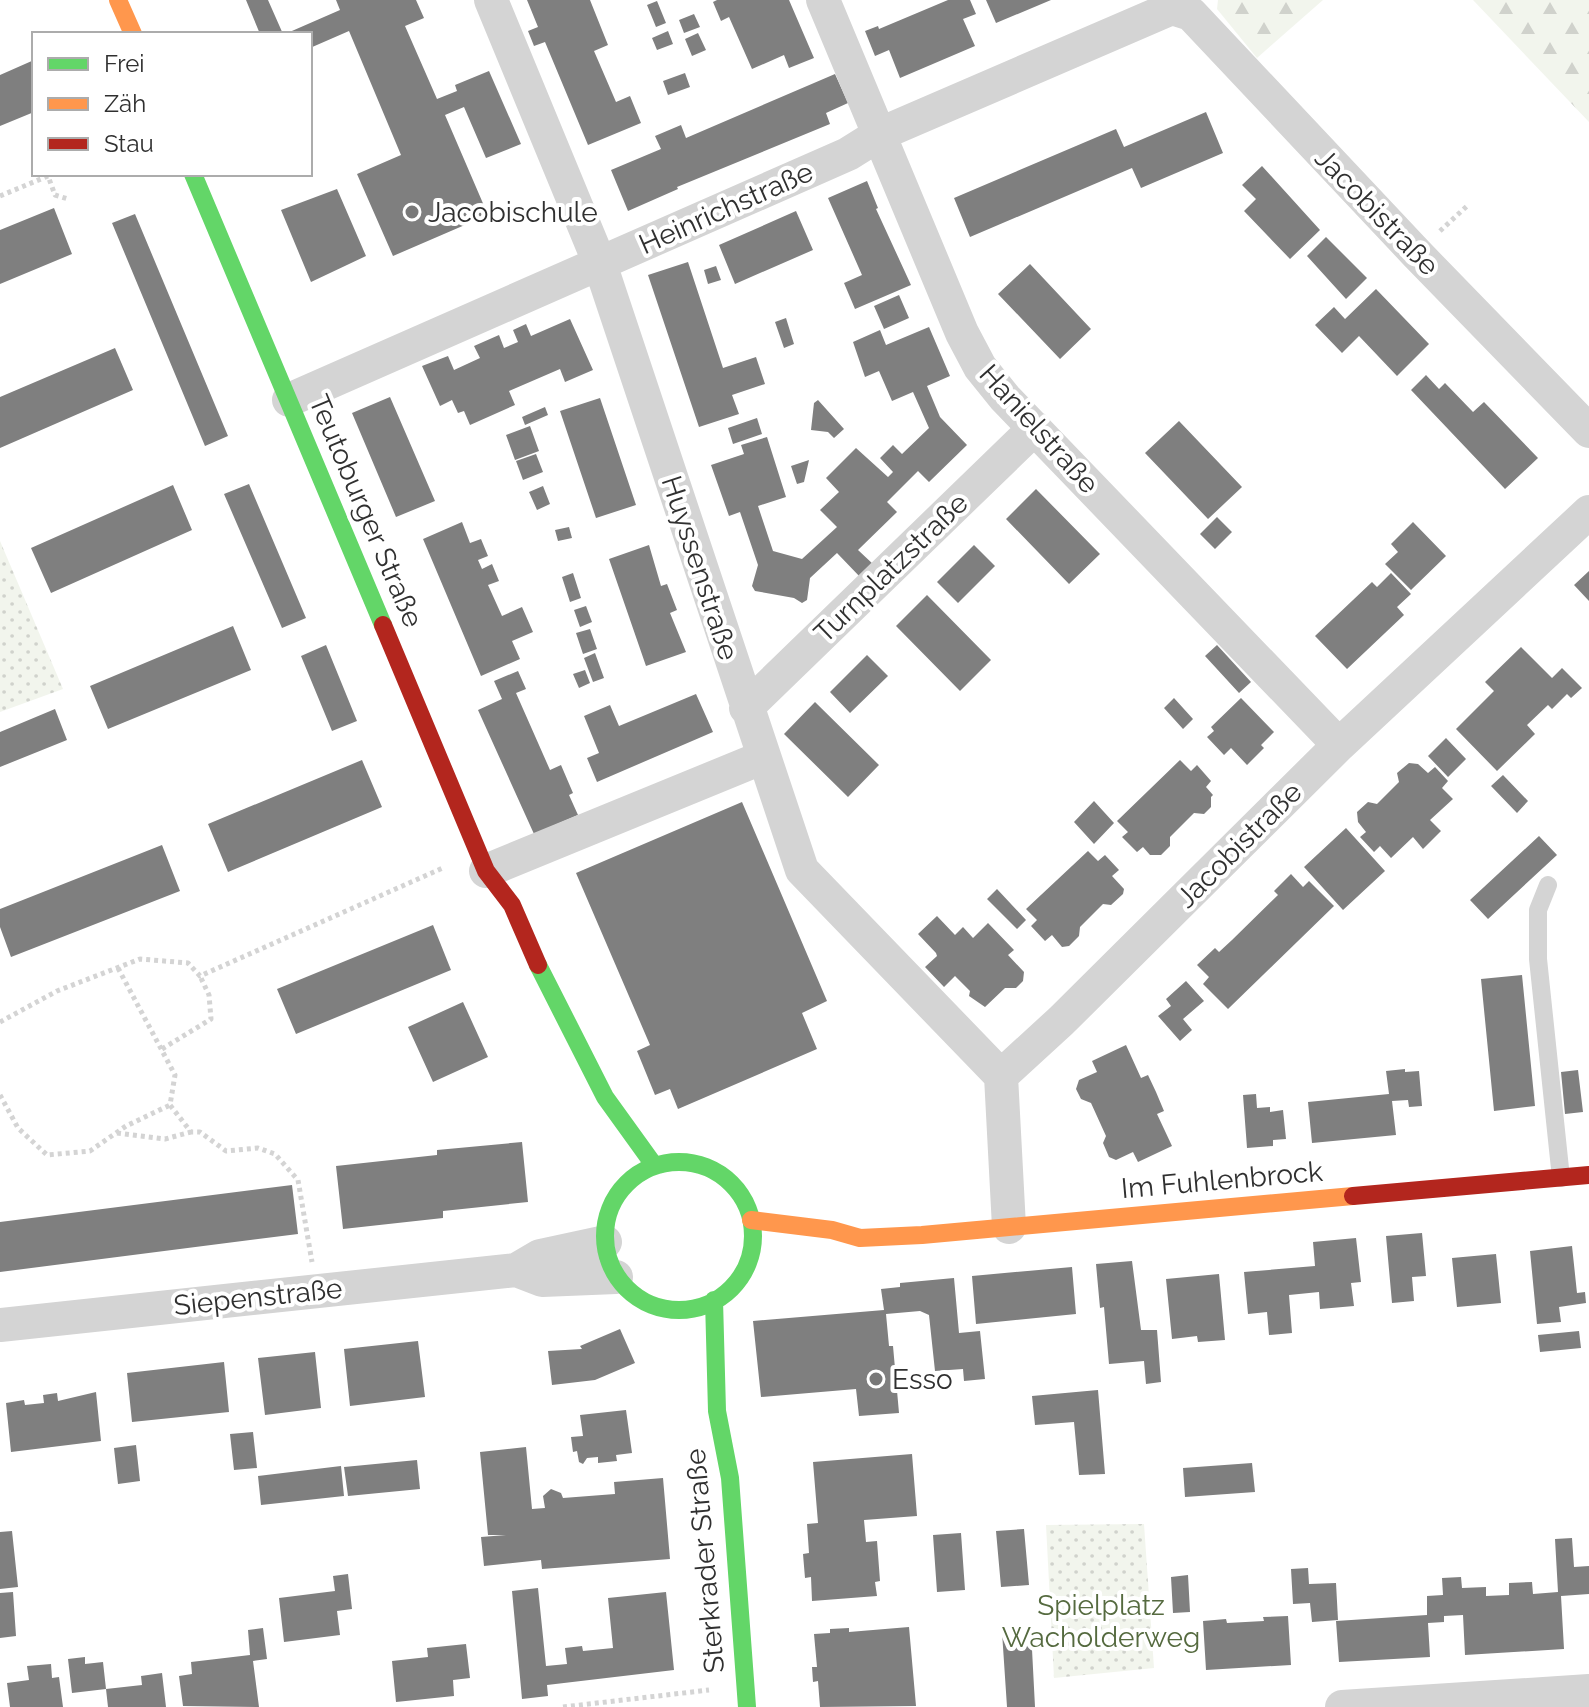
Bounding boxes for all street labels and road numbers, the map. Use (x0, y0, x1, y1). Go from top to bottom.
street label: Jacobistraße (1308, 142, 1446, 282)
street label: Heinrichstraße (634, 155, 818, 261)
street label: Hanielstraße (973, 358, 1105, 500)
street label: Teutoburger Straße (302, 390, 430, 632)
street label: Huyssenstraße (655, 472, 745, 664)
street label: Turnplatzstraße (807, 486, 975, 650)
street label: Jacobistraße (1169, 775, 1309, 915)
street label: Im Fuhlenbrock (1120, 1155, 1324, 1205)
street label: Siepenstraße (172, 1272, 344, 1322)
street label: Sterkrader Straße (679, 1447, 731, 1675)

